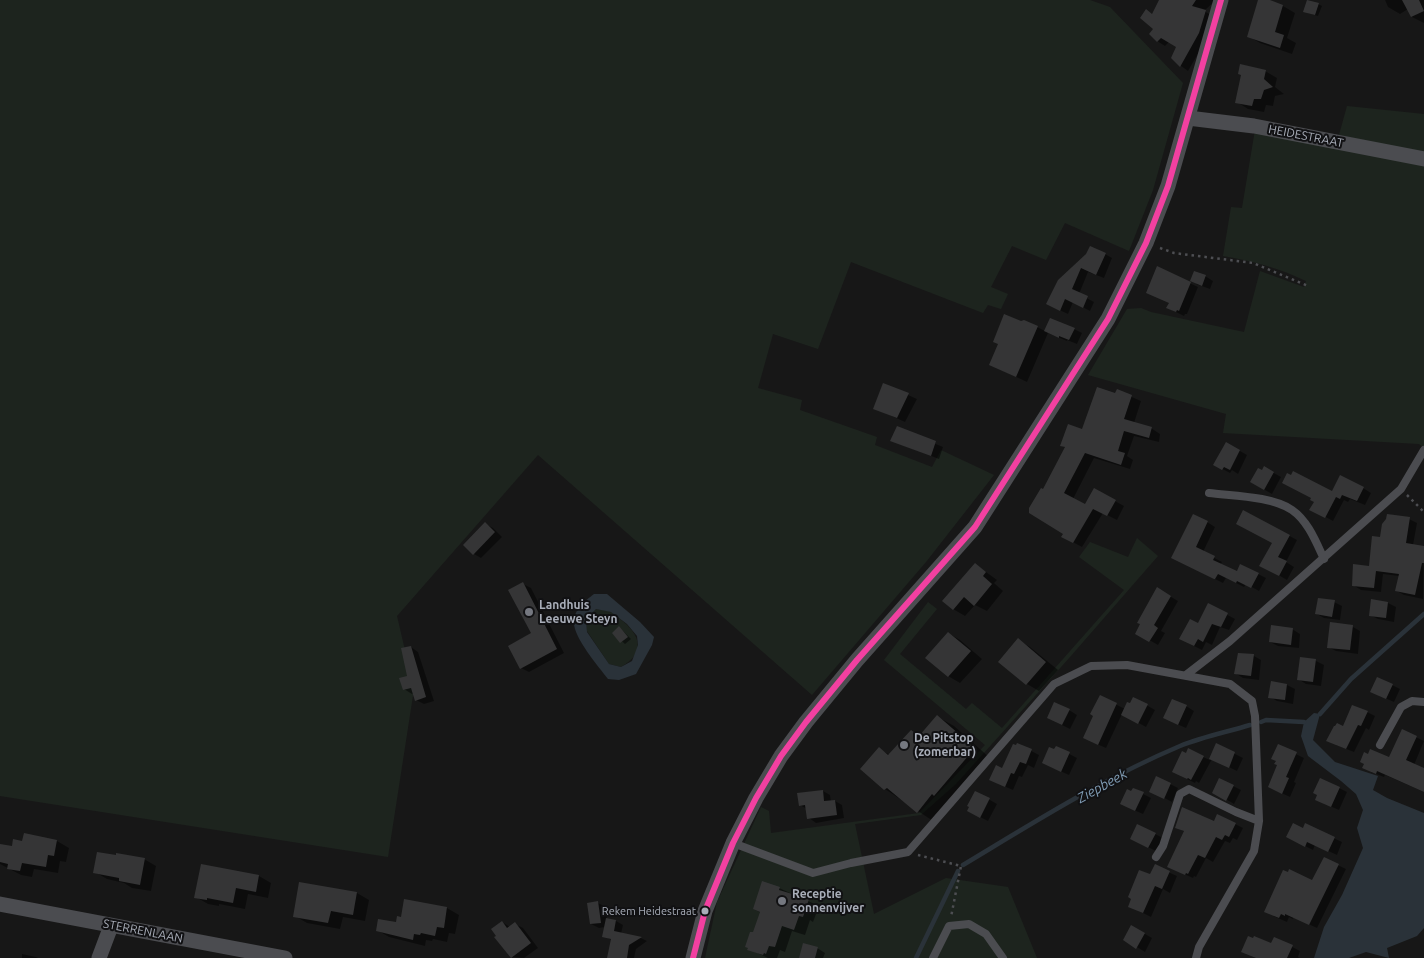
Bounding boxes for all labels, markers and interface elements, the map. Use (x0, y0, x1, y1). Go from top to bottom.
street label: HEIDESTRAAT (1267, 122, 1345, 150)
place label: Landhuis Leeuwe Steyn (539, 598, 617, 626)
marker: Landhuis Leeuwe Steyn (523, 606, 535, 618)
place label: De Pitstop (zomerbar) (914, 731, 976, 759)
marker: De Pitstop (zomerbar) (898, 739, 910, 751)
water label: Ziepbeek (1074, 765, 1130, 807)
place label: Receptie sonnenvijver (792, 887, 864, 915)
marker: Receptie sonnenvijver (776, 895, 788, 907)
place label: Rekem Heidestraat (602, 904, 696, 918)
marker: Rekem Heidestraat (700, 906, 710, 916)
street label: STERRENLAAN (102, 916, 184, 946)

